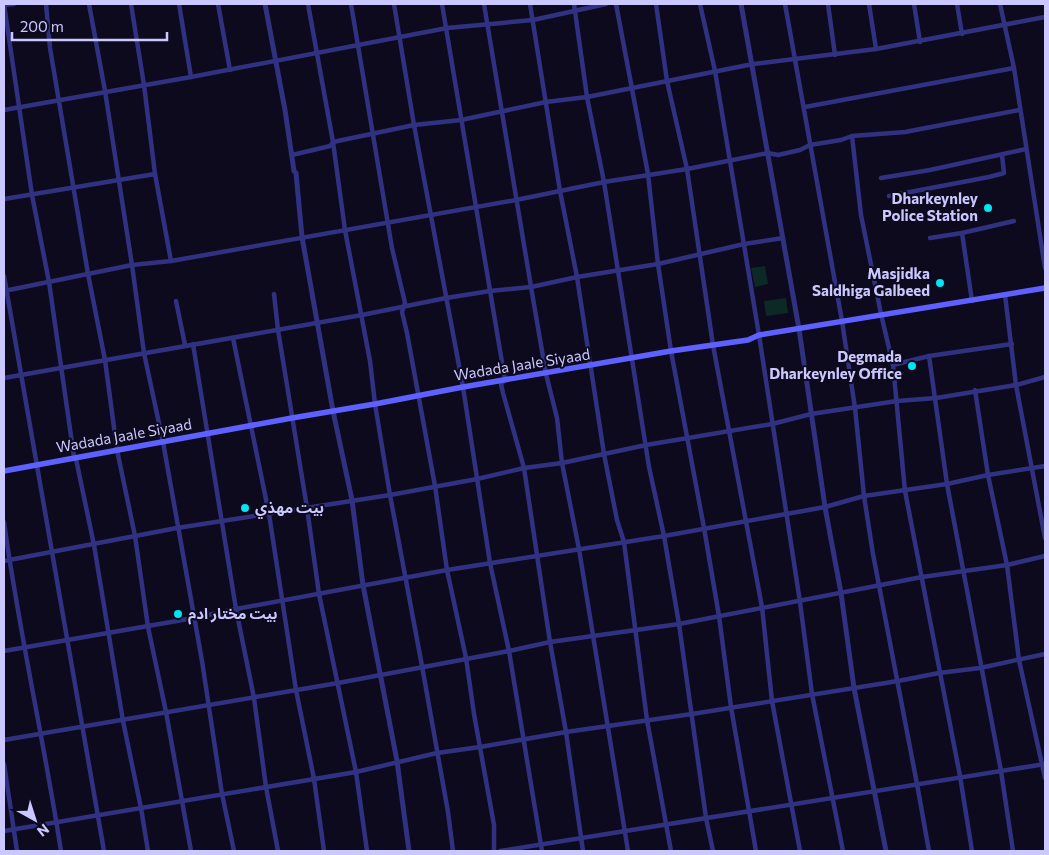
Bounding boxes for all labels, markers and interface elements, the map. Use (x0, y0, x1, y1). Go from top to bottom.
scale bar (12, 10, 168, 42)
text: 200 m (20, 17, 64, 35)
place label: Dharkeynley Police Station (882, 189, 979, 224)
marker: Dharkeynley Police Station (982, 202, 994, 214)
place label: Masjidka Saldhiga Galbeed (812, 264, 930, 299)
marker: Masjidka Saldhiga Galbeed (934, 277, 946, 289)
street label: Wadada Jaale Siyaad (453, 344, 591, 384)
place label: Degmada Dharkeynley Office (769, 347, 902, 382)
marker: Degmada Dharkeynley Office (906, 360, 918, 372)
street label: Wadada Jaale Siyaad (55, 414, 193, 456)
place label: بيت مهذي (255, 498, 324, 519)
marker: بيت مهذي (239, 502, 251, 514)
place label: بيت مختار ادم (188, 604, 277, 625)
marker: بيت مختار ادم (172, 608, 184, 620)
north arrow (10, 795, 60, 845)
text: N (34, 821, 53, 840)

